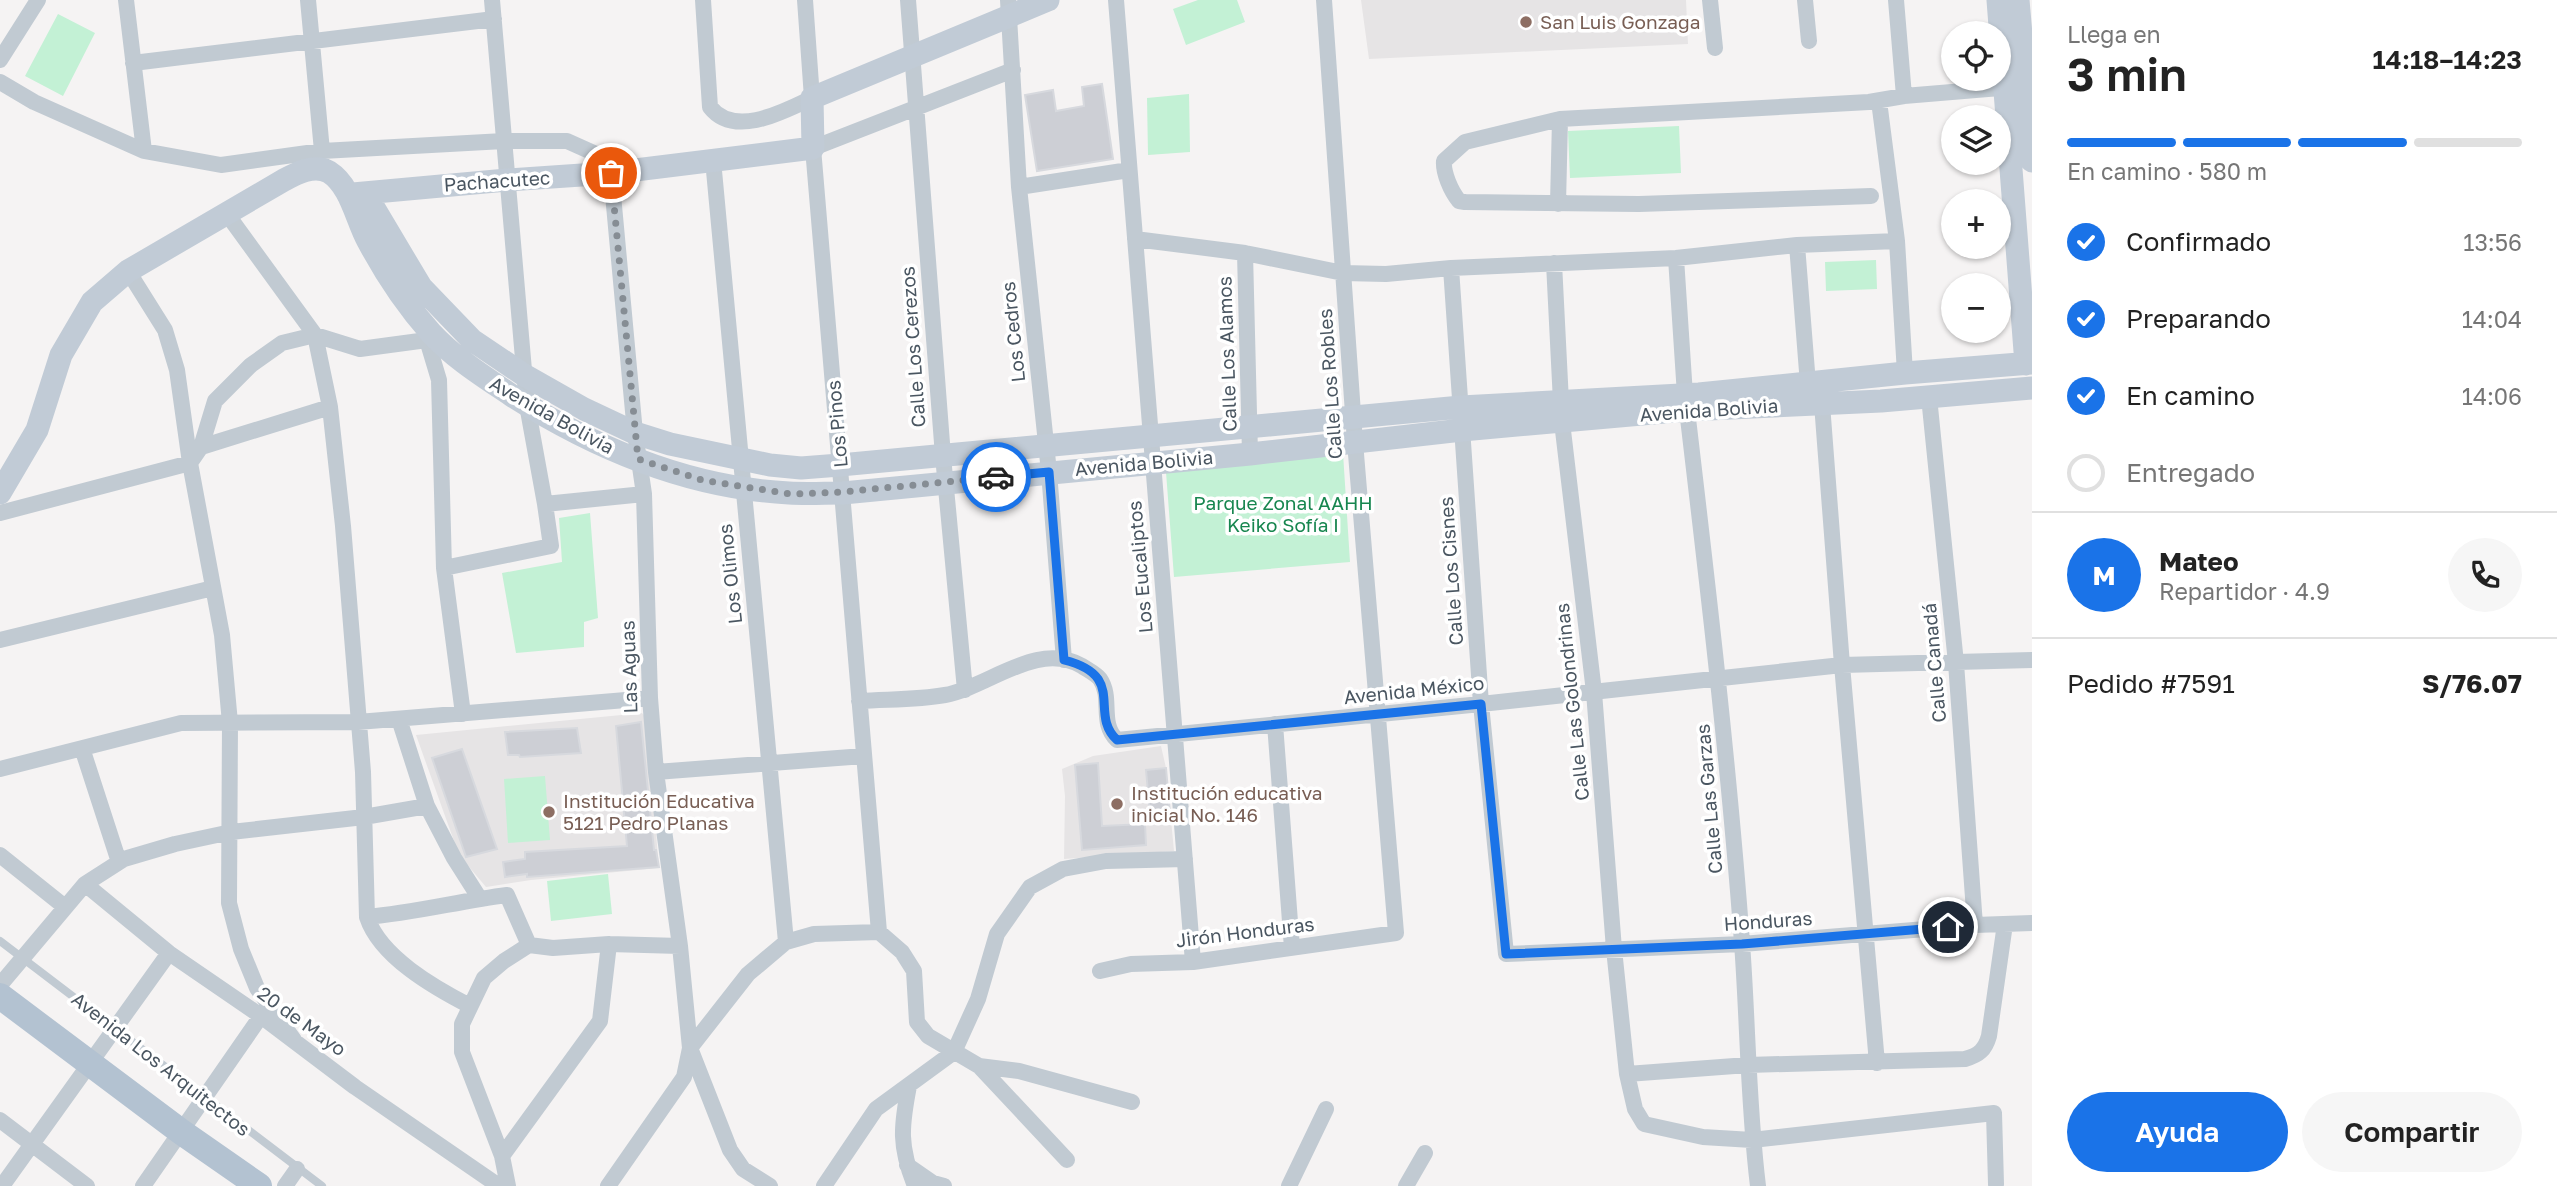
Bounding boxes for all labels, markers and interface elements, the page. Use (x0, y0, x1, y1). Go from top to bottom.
place label: San Luis Gonzaga (1540, 10, 1701, 33)
marker: San Luis Gonzaga (1518, 14, 1534, 30)
text: Llega en (2067, 20, 2161, 48)
map controls (1941, 21, 2011, 343)
button: locate (1941, 21, 2011, 91)
text: 14:18–14:23 (2372, 44, 2522, 75)
text: 3 min (2067, 46, 2187, 101)
button: layers (1941, 105, 2011, 175)
pin (581, 143, 641, 203)
icon: bag (592, 154, 630, 192)
text: En camino · 580 m (2067, 157, 2267, 185)
street label: Pachacutec (443, 165, 551, 196)
button: + (1941, 189, 2011, 259)
icon: check (2067, 223, 2105, 261)
text: Confirmado (2126, 226, 2271, 257)
text: 13:56 (2463, 228, 2522, 256)
street label: Calle Los Cerezos (895, 266, 930, 428)
button: − (1941, 273, 2011, 343)
street label: Calle Los Alamos (1212, 276, 1241, 432)
street label: Los Cedros (996, 281, 1029, 384)
icon: check (2067, 300, 2105, 338)
text: Preparando (2126, 303, 2271, 334)
text: 14:04 (2462, 305, 2522, 333)
street label: Calle Los Robles (1313, 308, 1346, 460)
street label: Avenida Bolivia (486, 371, 618, 458)
icon: check (2067, 377, 2105, 415)
street label: Los Pinos (821, 379, 852, 469)
text: En camino (2126, 380, 2255, 411)
text: 14:06 (2462, 382, 2522, 410)
street label: Avenida Bolivia (1639, 393, 1779, 426)
courier (961, 442, 1031, 512)
street label: Avenida Bolivia (1074, 445, 1214, 480)
text: Entregado (2126, 457, 2255, 488)
icon: car (977, 458, 1015, 496)
park label: Parque Zonal AAHH Keiko Sofía I (1193, 491, 1373, 536)
street label: Calle Los Cisnes (1434, 496, 1467, 646)
street label: Los Eucaliptos (1122, 500, 1157, 634)
street label: Los Olimos (713, 523, 746, 625)
button: phone (2448, 538, 2522, 612)
text: Mateo (2159, 546, 2239, 577)
text: M (2092, 560, 2116, 591)
text: Repartidor · 4.9 (2159, 577, 2330, 605)
street label: Calle Las Golondrinas (1550, 602, 1593, 802)
street label: Calle Canadá (1917, 602, 1950, 724)
street label: Las Aguas (615, 620, 642, 714)
text: Pedido #7591 (2067, 668, 2235, 699)
text: S/76.07 (2422, 668, 2522, 699)
street label: Avenida México (1343, 671, 1485, 708)
street label: Calle Las Garzas (1691, 723, 1727, 875)
place label: Institución educativa inicial No. 146 (1131, 781, 1322, 826)
place label: Institución Educativa 5121 Pedro Planas (563, 789, 755, 834)
marker: Institución educativa inicial No. 146 (1109, 796, 1125, 812)
marker: Institución Educativa 5121 Pedro Planas (541, 804, 557, 820)
pin (1918, 897, 1978, 957)
street label: Honduras (1723, 906, 1813, 935)
icon: home (1929, 908, 1967, 946)
street label: Jirón Honduras (1174, 912, 1316, 951)
street label: 20 de Mayo (254, 981, 351, 1060)
street label: Avenida Los Arquitectos (68, 987, 255, 1140)
button: Ayuda (2067, 1092, 2288, 1172)
button: Compartir (2302, 1092, 2522, 1172)

